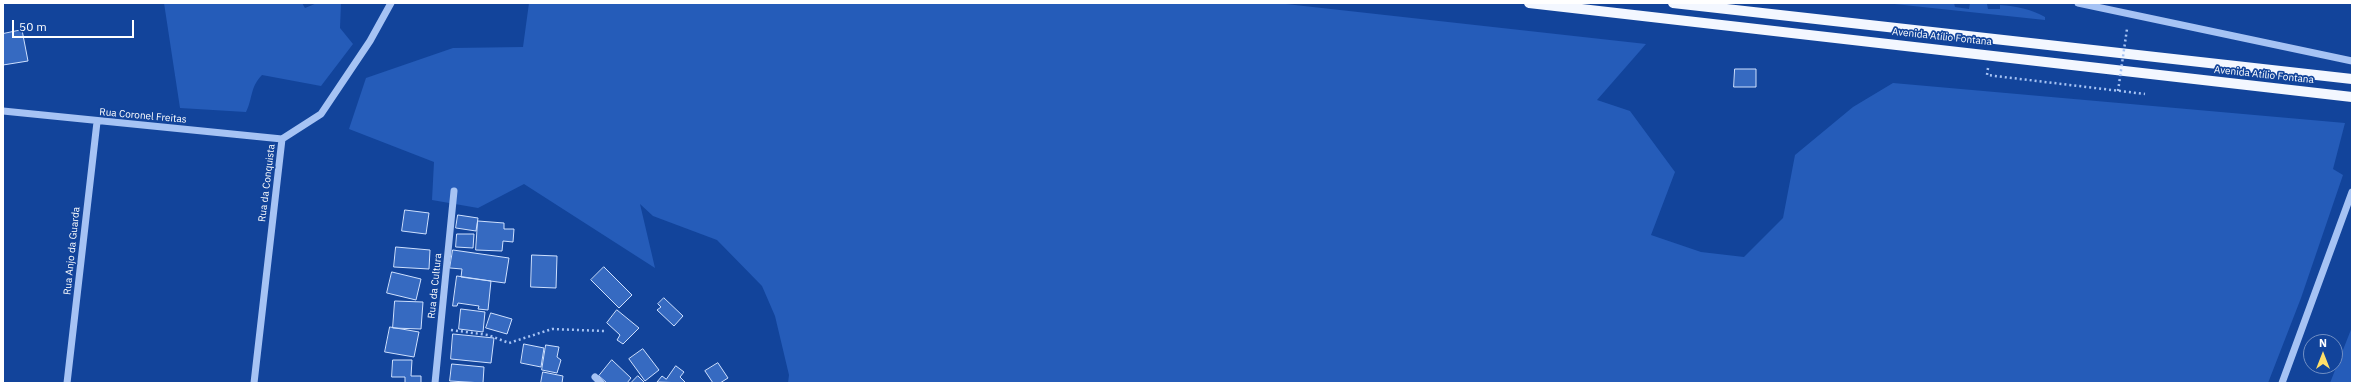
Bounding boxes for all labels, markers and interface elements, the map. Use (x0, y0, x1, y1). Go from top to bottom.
scale bar (14, 12, 136, 38)
text: 50 m (19, 19, 47, 34)
street label: Avenida Atílio Fontana (1892, 26, 1992, 48)
street label: Avenida Atílio Fontana (2214, 64, 2314, 86)
street label: Rua Coronel Freitas (99, 106, 187, 126)
street label: Rua da Conquista (256, 143, 278, 223)
street label: Rua Anjo da Guarda (61, 206, 83, 296)
street label: Rua da Cultura (426, 253, 444, 319)
north arrow (2303, 334, 2343, 374)
text: N (2319, 336, 2327, 350)

